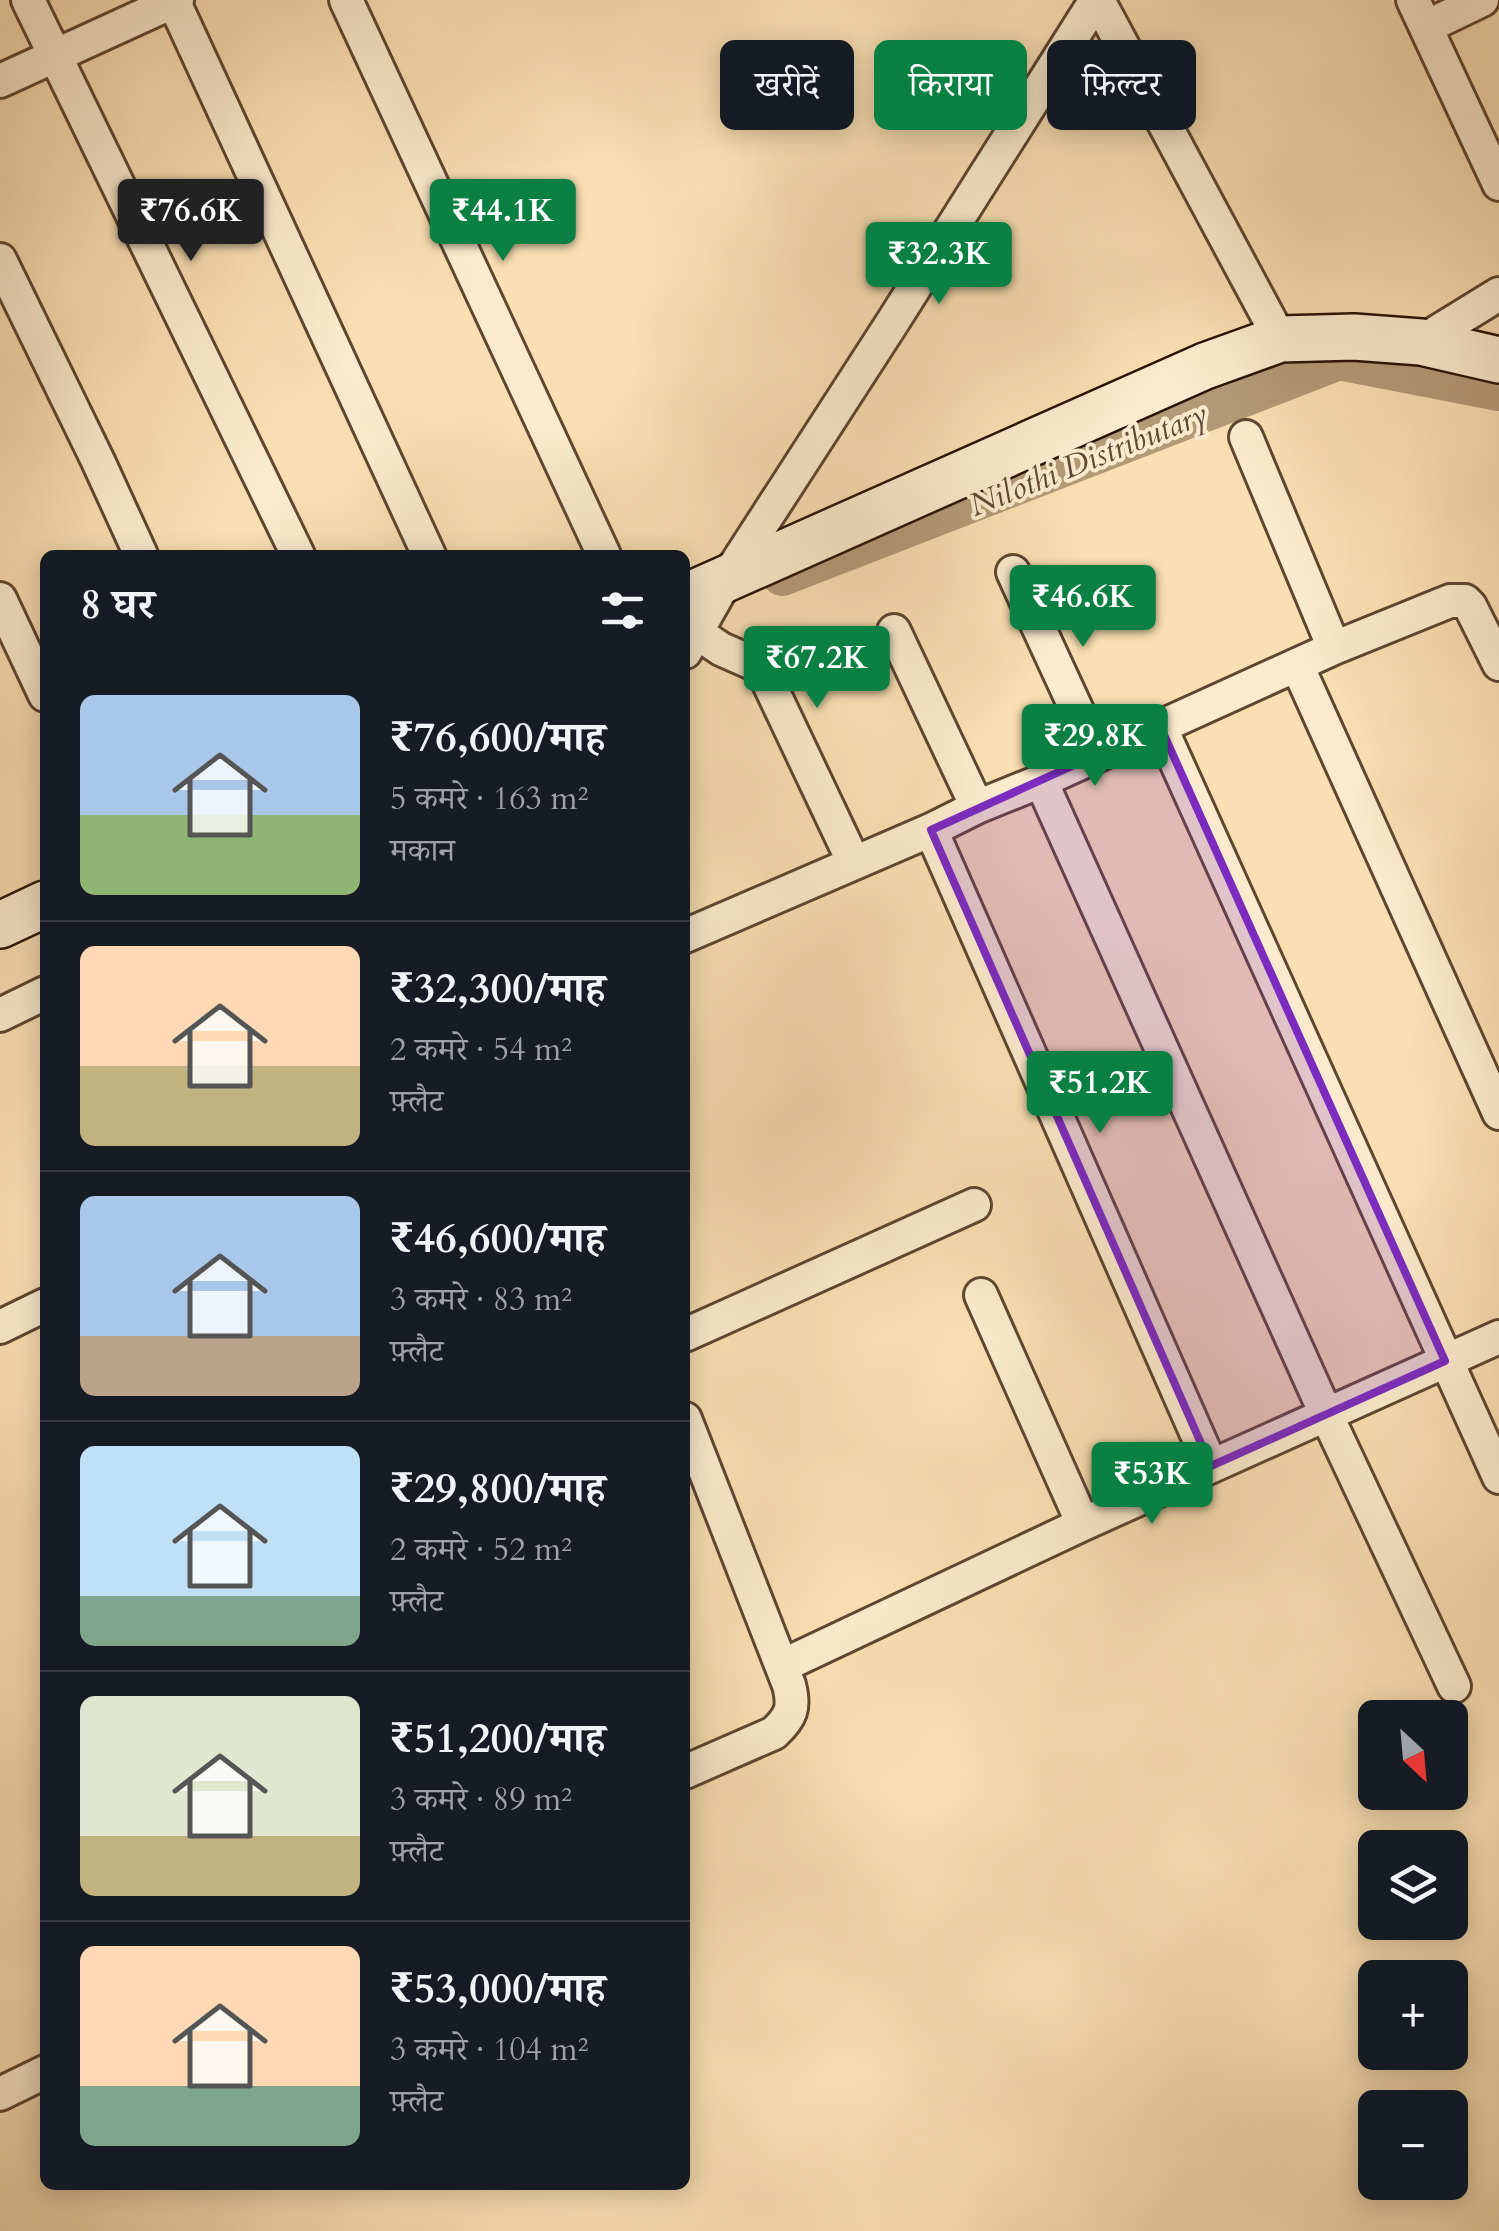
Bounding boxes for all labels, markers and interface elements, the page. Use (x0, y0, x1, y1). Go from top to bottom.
chip: खरीदें (720, 40, 854, 130)
chip: किराया (874, 40, 1027, 130)
chip: फ़िल्टर (1047, 40, 1196, 130)
pin: ₹76.6K (110, 179, 272, 264)
pin: ₹44.1K (422, 179, 584, 264)
text: ₹76.6K (140, 189, 242, 233)
text: ₹44.1K (452, 189, 554, 233)
pin: ₹32.3K (858, 222, 1020, 307)
text: ₹32.3K (888, 232, 990, 276)
water label: Nilothi Distributary (963, 392, 1214, 528)
pin: ₹46.6K (1002, 565, 1164, 650)
text: ₹46.6K (1032, 575, 1134, 619)
text: 8 घर (80, 576, 155, 633)
icon: filters (595, 583, 650, 638)
pin: ₹67.2K (736, 626, 898, 711)
text: ₹67.2K (766, 636, 868, 680)
pin: ₹29.8K (1014, 704, 1176, 789)
text: ₹76,600/माह (390, 709, 605, 766)
text: ₹29.8K (1044, 714, 1146, 758)
icon: home (160, 735, 280, 855)
text: 5 कमरे · 163 m² (390, 777, 588, 821)
text: मकान (390, 829, 455, 873)
text: ₹32,300/माह (390, 960, 605, 1017)
icon: home (160, 986, 280, 1106)
text: 2 कमरे · 54 m² (390, 1028, 572, 1072)
pin: ₹51.2K (1019, 1051, 1181, 1136)
text: ₹51.2K (1049, 1061, 1151, 1105)
text: फ़्लैट (390, 1080, 443, 1124)
text: ₹46,600/माह (390, 1210, 605, 1267)
icon: home (160, 1236, 280, 1356)
text: 3 कमरे · 83 m² (390, 1278, 572, 1322)
text: फ़्लैट (390, 1330, 443, 1374)
pin: ₹53K (1093, 1442, 1211, 1527)
text: ₹53K (1114, 1452, 1190, 1496)
text: ₹29,800/माह (390, 1460, 605, 1517)
icon: home (160, 1486, 280, 1606)
text: 2 कमरे · 52 m² (390, 1528, 572, 1572)
text: फ़्लैट (390, 1580, 443, 1624)
north arrow (1358, 1700, 1468, 1810)
map controls (1358, 1700, 1468, 2200)
text: ₹51,200/माह (390, 1710, 605, 1767)
icon: home (160, 1736, 280, 1856)
text: 3 कमरे · 89 m² (390, 1778, 572, 1822)
text: फ़्लैट (390, 1830, 443, 1874)
button: layers (1358, 1830, 1468, 1940)
text: ₹53,000/माह (390, 1960, 605, 2017)
button: + (1358, 1960, 1468, 2070)
icon: home (160, 1986, 280, 2106)
text: 3 कमरे · 104 m² (390, 2028, 588, 2072)
text: फ़्लैट (390, 2080, 443, 2124)
button: − (1358, 2090, 1468, 2200)

